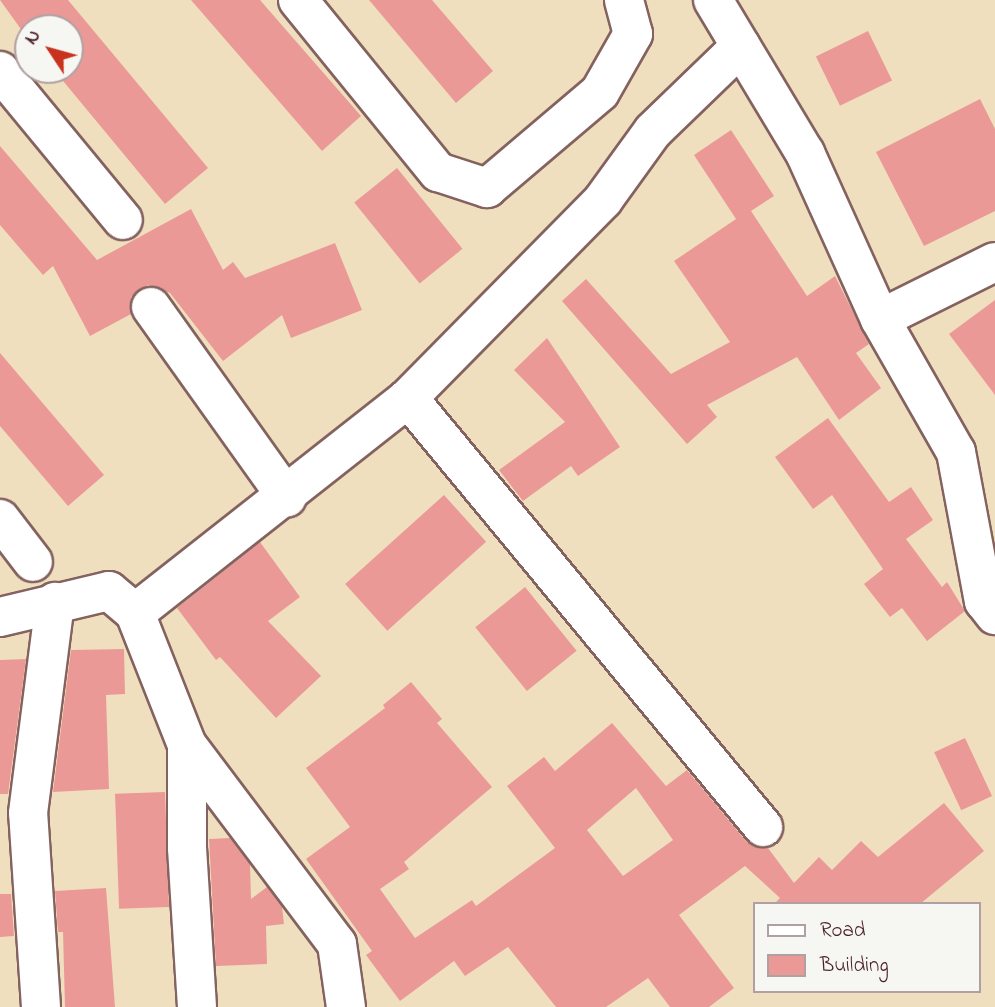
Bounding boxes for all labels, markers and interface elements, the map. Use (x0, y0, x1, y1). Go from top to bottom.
north arrow (14, 14, 84, 84)
text: N (19, 24, 48, 51)
legend (754, 902, 981, 993)
text: Road (820, 916, 866, 946)
text: Building (820, 951, 889, 981)

